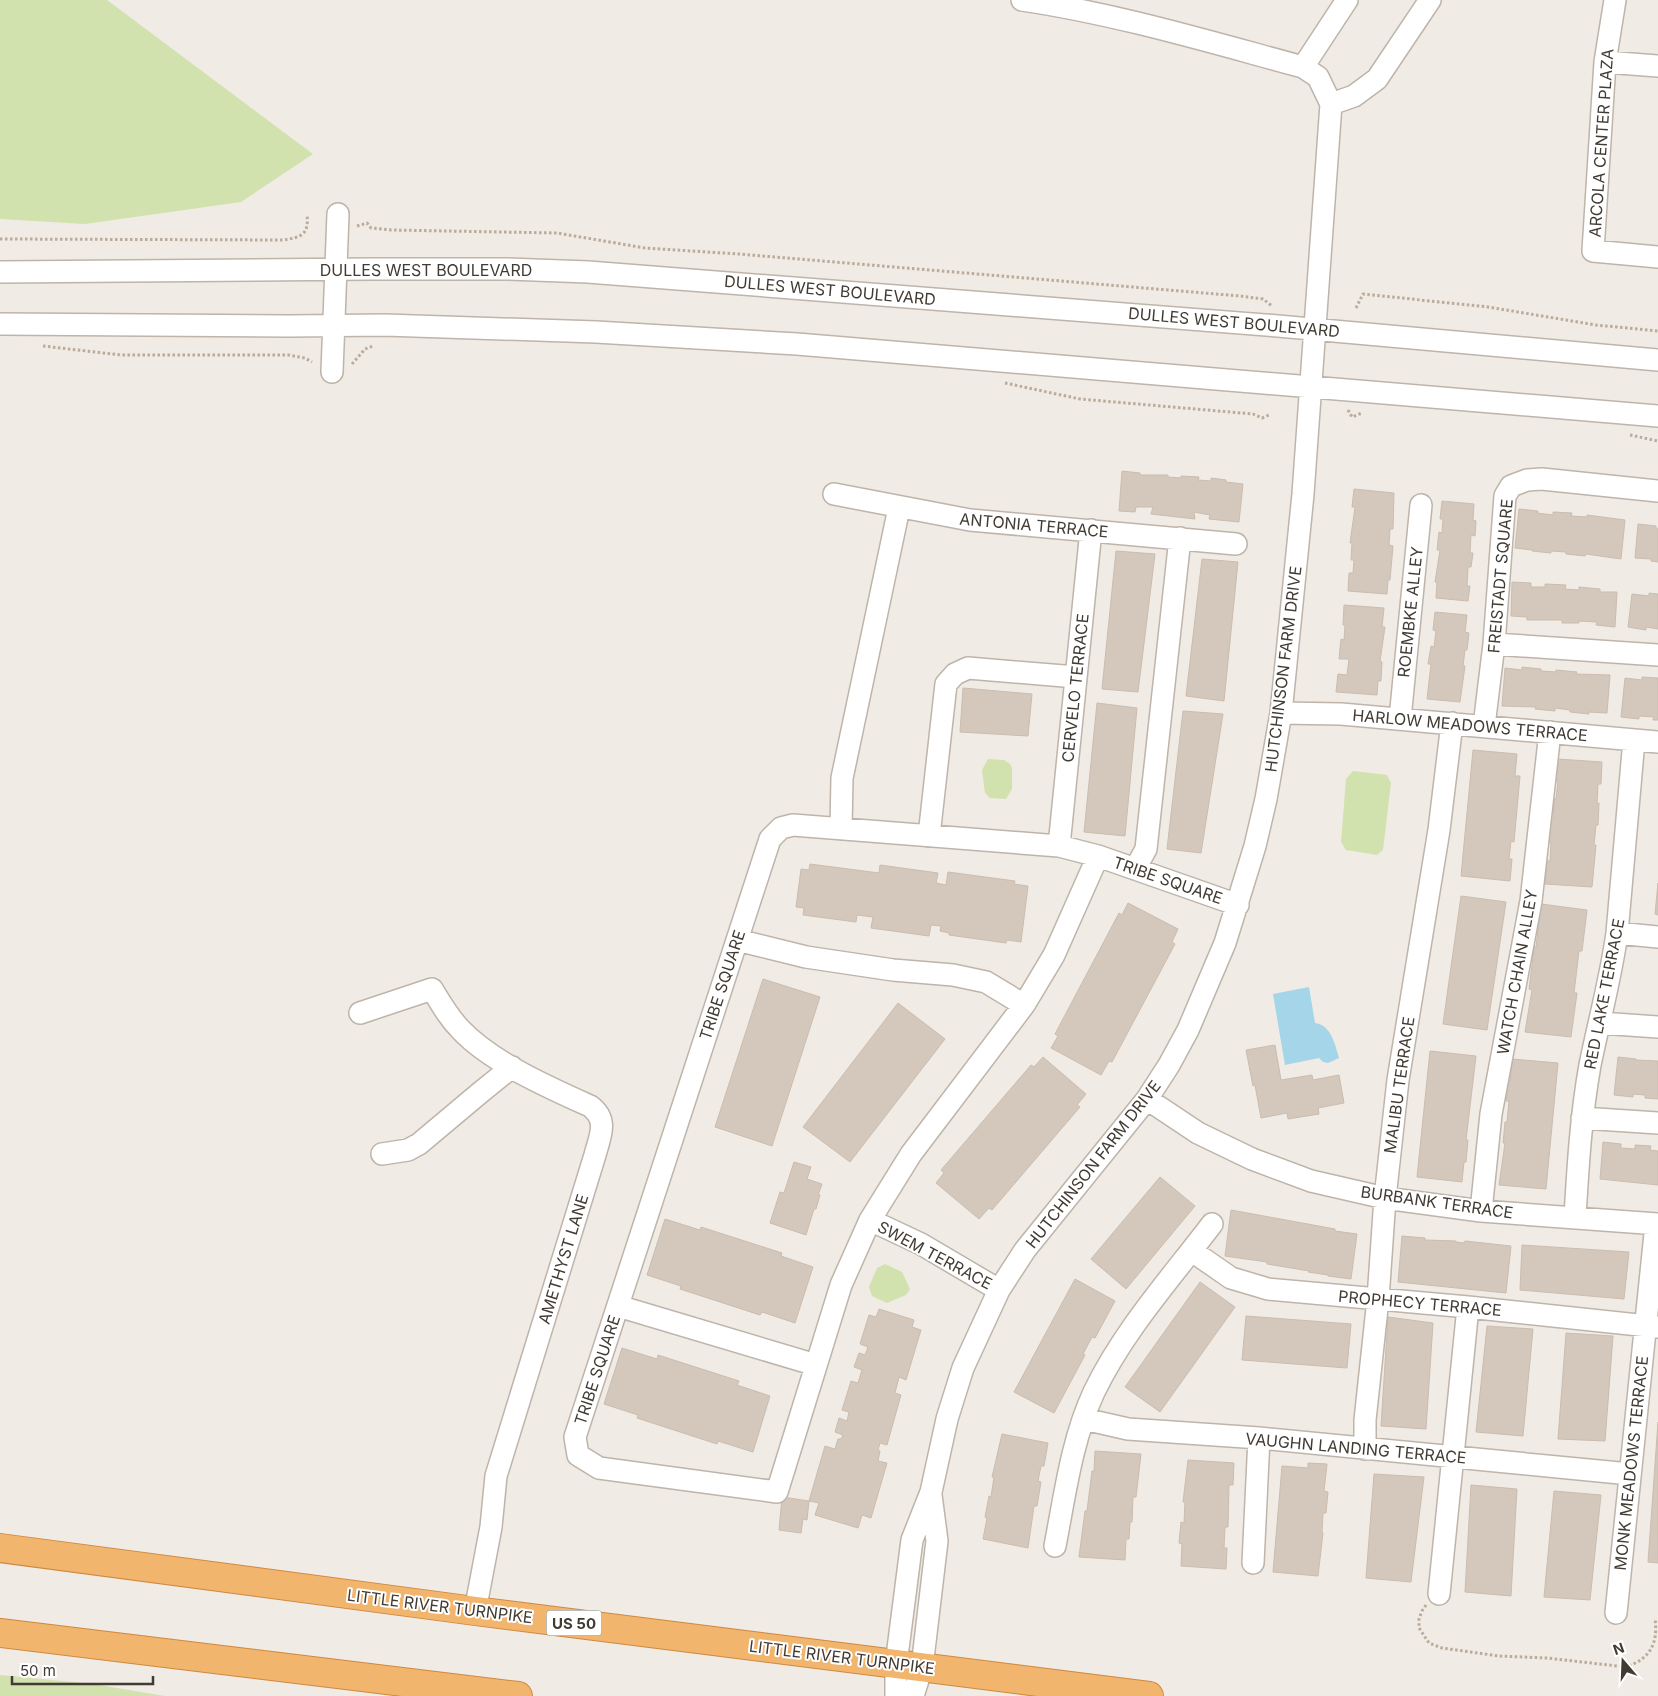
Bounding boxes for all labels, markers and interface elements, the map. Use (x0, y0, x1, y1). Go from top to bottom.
street label: ARCOLA CENTER PLAZA (1584, 48, 1618, 238)
street label: DULLES WEST BOULEVARD (320, 260, 532, 280)
street label: DULLES WEST BOULEVARD (723, 271, 937, 309)
street label: DULLES WEST BOULEVARD (1127, 303, 1341, 341)
street label: FREISTADT SQUARE (1483, 498, 1517, 654)
street label: ANTONIA TERRACE (959, 509, 1109, 541)
street label: ROEMBKE ALLEY (1393, 545, 1427, 678)
street label: HUTCHINSON FARM DRIVE (1260, 565, 1306, 773)
street label: CERVELO TERRACE (1057, 613, 1093, 763)
street label: HARLOW MEADOWS TERRACE (1352, 705, 1588, 745)
street label: TRIBE SQUARE (1111, 852, 1225, 908)
street label: WATCH CHAIN ALLEY (1493, 888, 1541, 1056)
street label: RED LAKE TERRACE (1580, 917, 1628, 1071)
street label: TRIBE SQUARE (695, 927, 749, 1043)
street label: MALIBU TERRACE (1379, 1015, 1419, 1155)
street label: HUTCHINSON FARM DRIVE (1021, 1076, 1165, 1252)
street label: BURBANK TERRACE (1359, 1181, 1515, 1223)
street label: AMETHYST LANE (534, 1192, 592, 1326)
street label: SWEM TERRACE (874, 1216, 996, 1294)
street label: PROPHECY TERRACE (1338, 1286, 1502, 1320)
street label: TRIBE SQUARE (570, 1312, 624, 1428)
street label: MONK MEADOWS TERRACE (1610, 1355, 1652, 1571)
street label: VAUGHN LANDING TERRACE (1245, 1428, 1467, 1468)
street label: LITTLE RIVER TURNPIKE (346, 1585, 534, 1627)
road number: US 50 (546, 1610, 602, 1636)
street label: LITTLE RIVER TURNPIKE (748, 1636, 936, 1678)
north arrow (1598, 1636, 1648, 1686)
text: N (1611, 1638, 1626, 1658)
scale bar (12, 1654, 154, 1686)
text: 50 m (20, 1661, 56, 1680)

